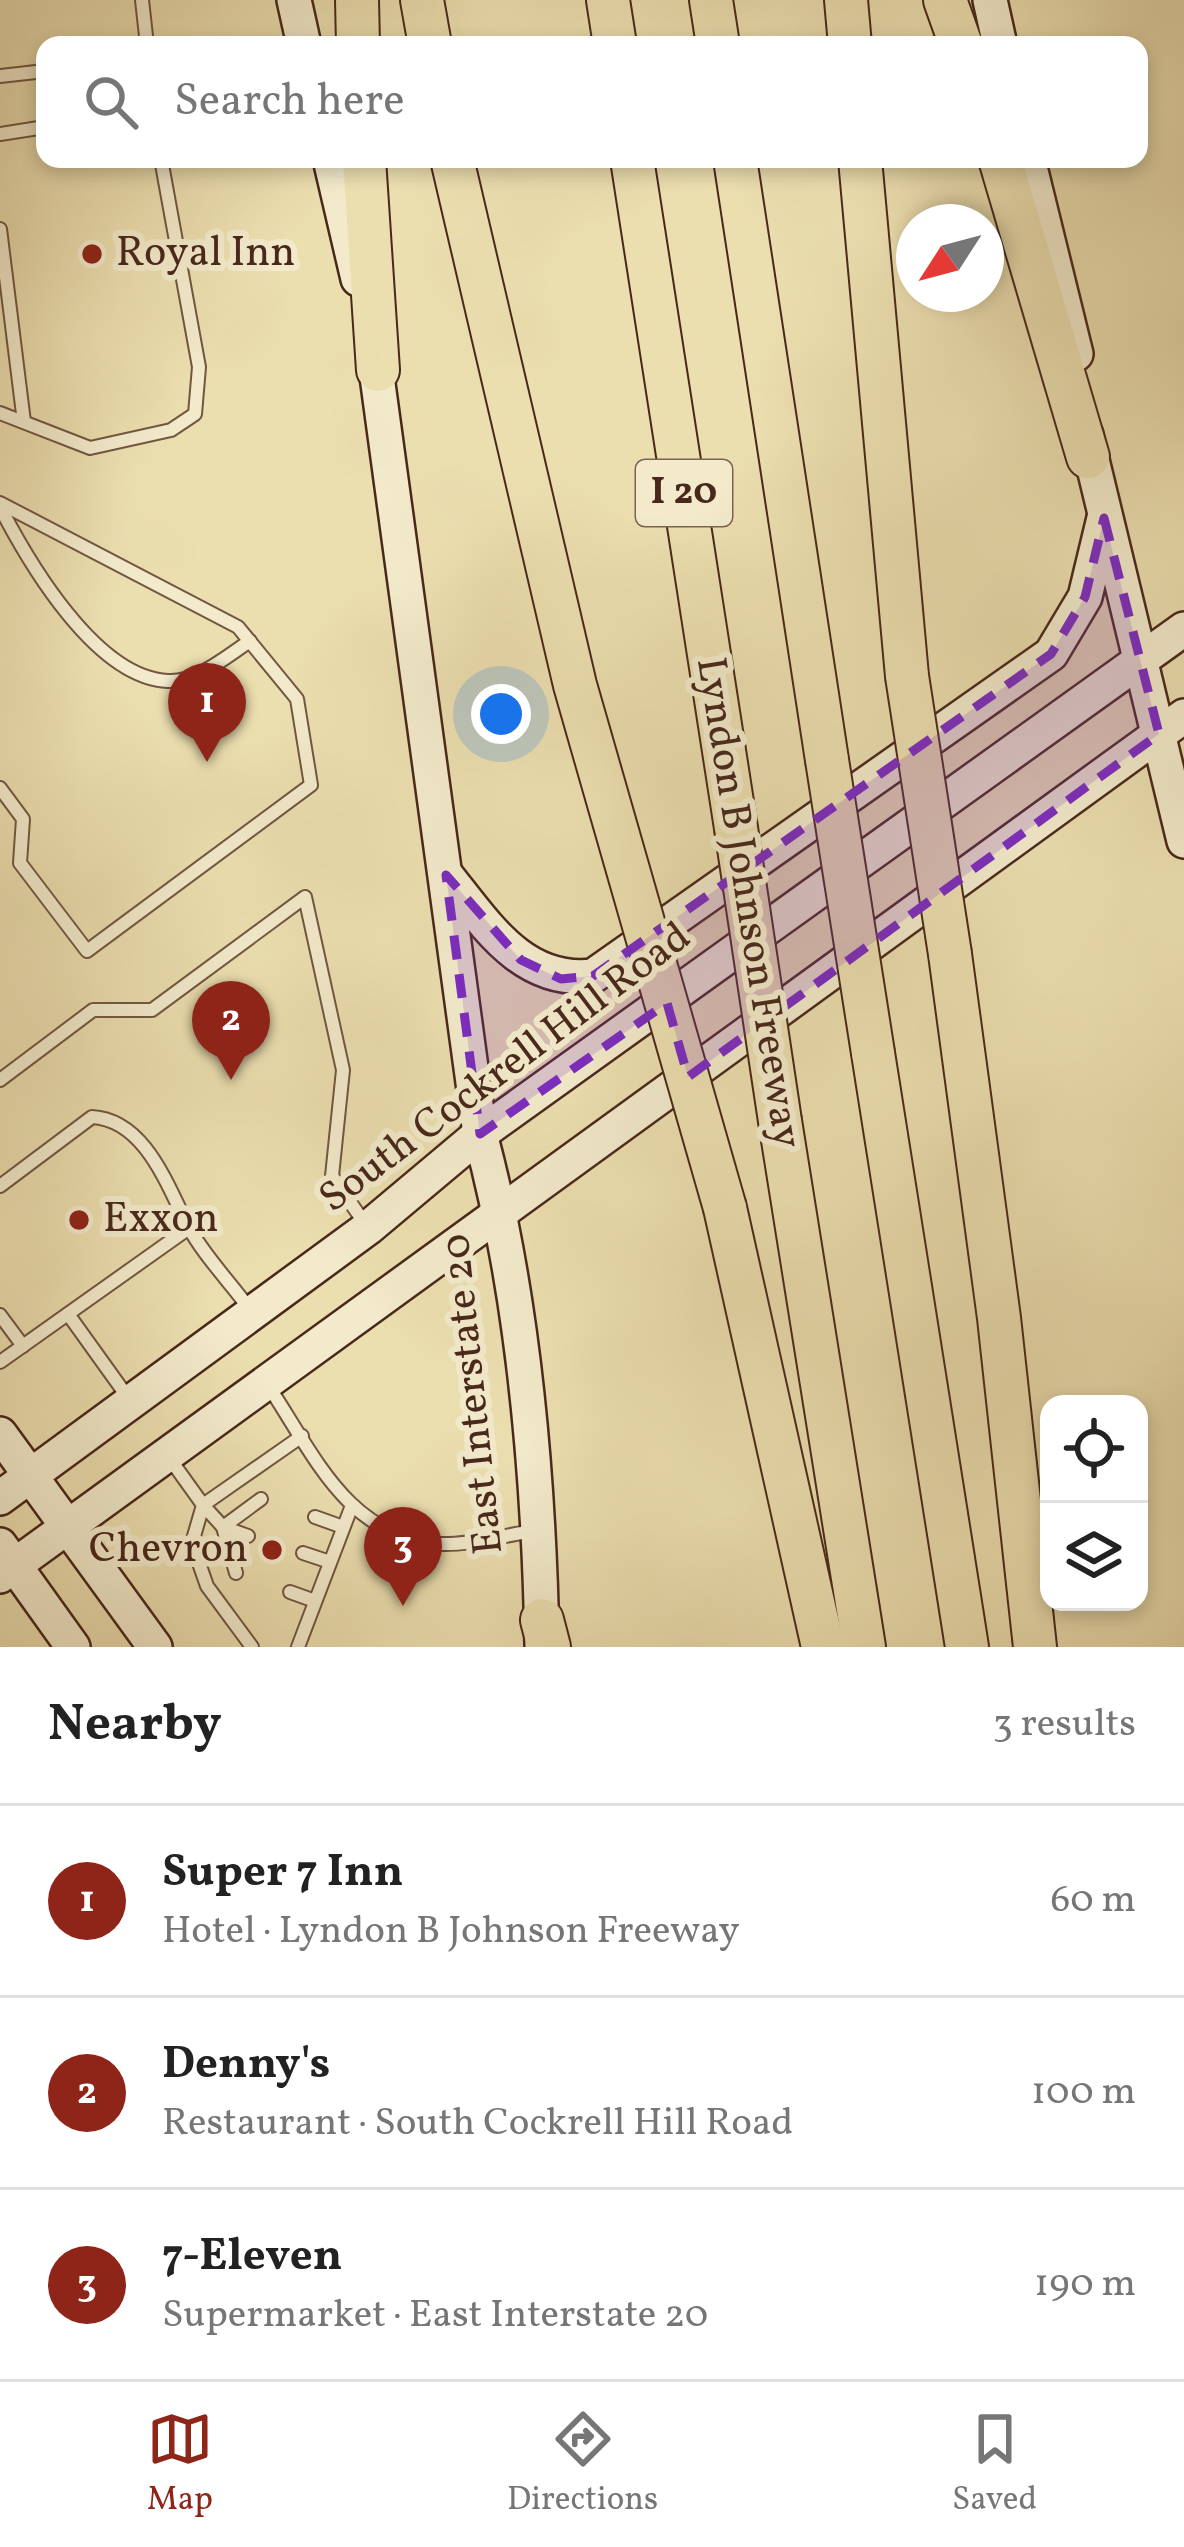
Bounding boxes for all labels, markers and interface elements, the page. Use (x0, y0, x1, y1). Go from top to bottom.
search box (36, 36, 1148, 168)
icon: search (78, 69, 144, 135)
text: Search here (174, 71, 405, 134)
north arrow (896, 204, 1004, 312)
place label: Royal Inn (116, 225, 295, 284)
marker: Royal Inn (79, 241, 105, 267)
road number: I 20 (636, 460, 732, 526)
street label: Lyndon B Johnson Freeway (679, 653, 815, 1153)
pin: 1 (168, 663, 246, 762)
your location (471, 684, 531, 744)
street label: South Cockrell Hill Road (308, 910, 704, 1228)
pin: 2 (192, 981, 270, 1080)
place label: Exxon (103, 1191, 219, 1250)
marker: Exxon (66, 1207, 92, 1233)
street label: East Interstate 20 (428, 1231, 520, 1557)
map controls (1040, 1395, 1148, 1611)
button: locate (1040, 1395, 1148, 1503)
button: layers (1040, 1503, 1148, 1611)
pin: 3 (364, 1507, 442, 1606)
place label: Chevron (89, 1521, 248, 1580)
marker: Chevron (259, 1537, 285, 1563)
text: Nearby (48, 1690, 222, 1761)
text: 3 results (993, 1698, 1136, 1752)
text: Super 7 Inn (162, 1842, 403, 1905)
text: 1 (79, 1874, 95, 1928)
text: 60 m (1051, 1874, 1136, 1928)
text: Hotel · Lyndon B Johnson Freeway (162, 1905, 740, 1959)
text: Denny's (162, 2034, 330, 2097)
text: 2 (77, 2066, 97, 2120)
text: 100 m (1031, 2066, 1136, 2120)
text: Restaurant · South Cockrell Hill Road (162, 2097, 793, 2151)
text: 7-Eleven (162, 2226, 342, 2289)
text: 3 (77, 2258, 97, 2312)
text: 190 m (1034, 2258, 1136, 2312)
text: Supermarket · East Interstate 20 (162, 2289, 708, 2343)
tab: Map (147, 2406, 213, 2524)
tab: Directions (507, 2406, 658, 2524)
tab: Saved (952, 2406, 1037, 2524)

